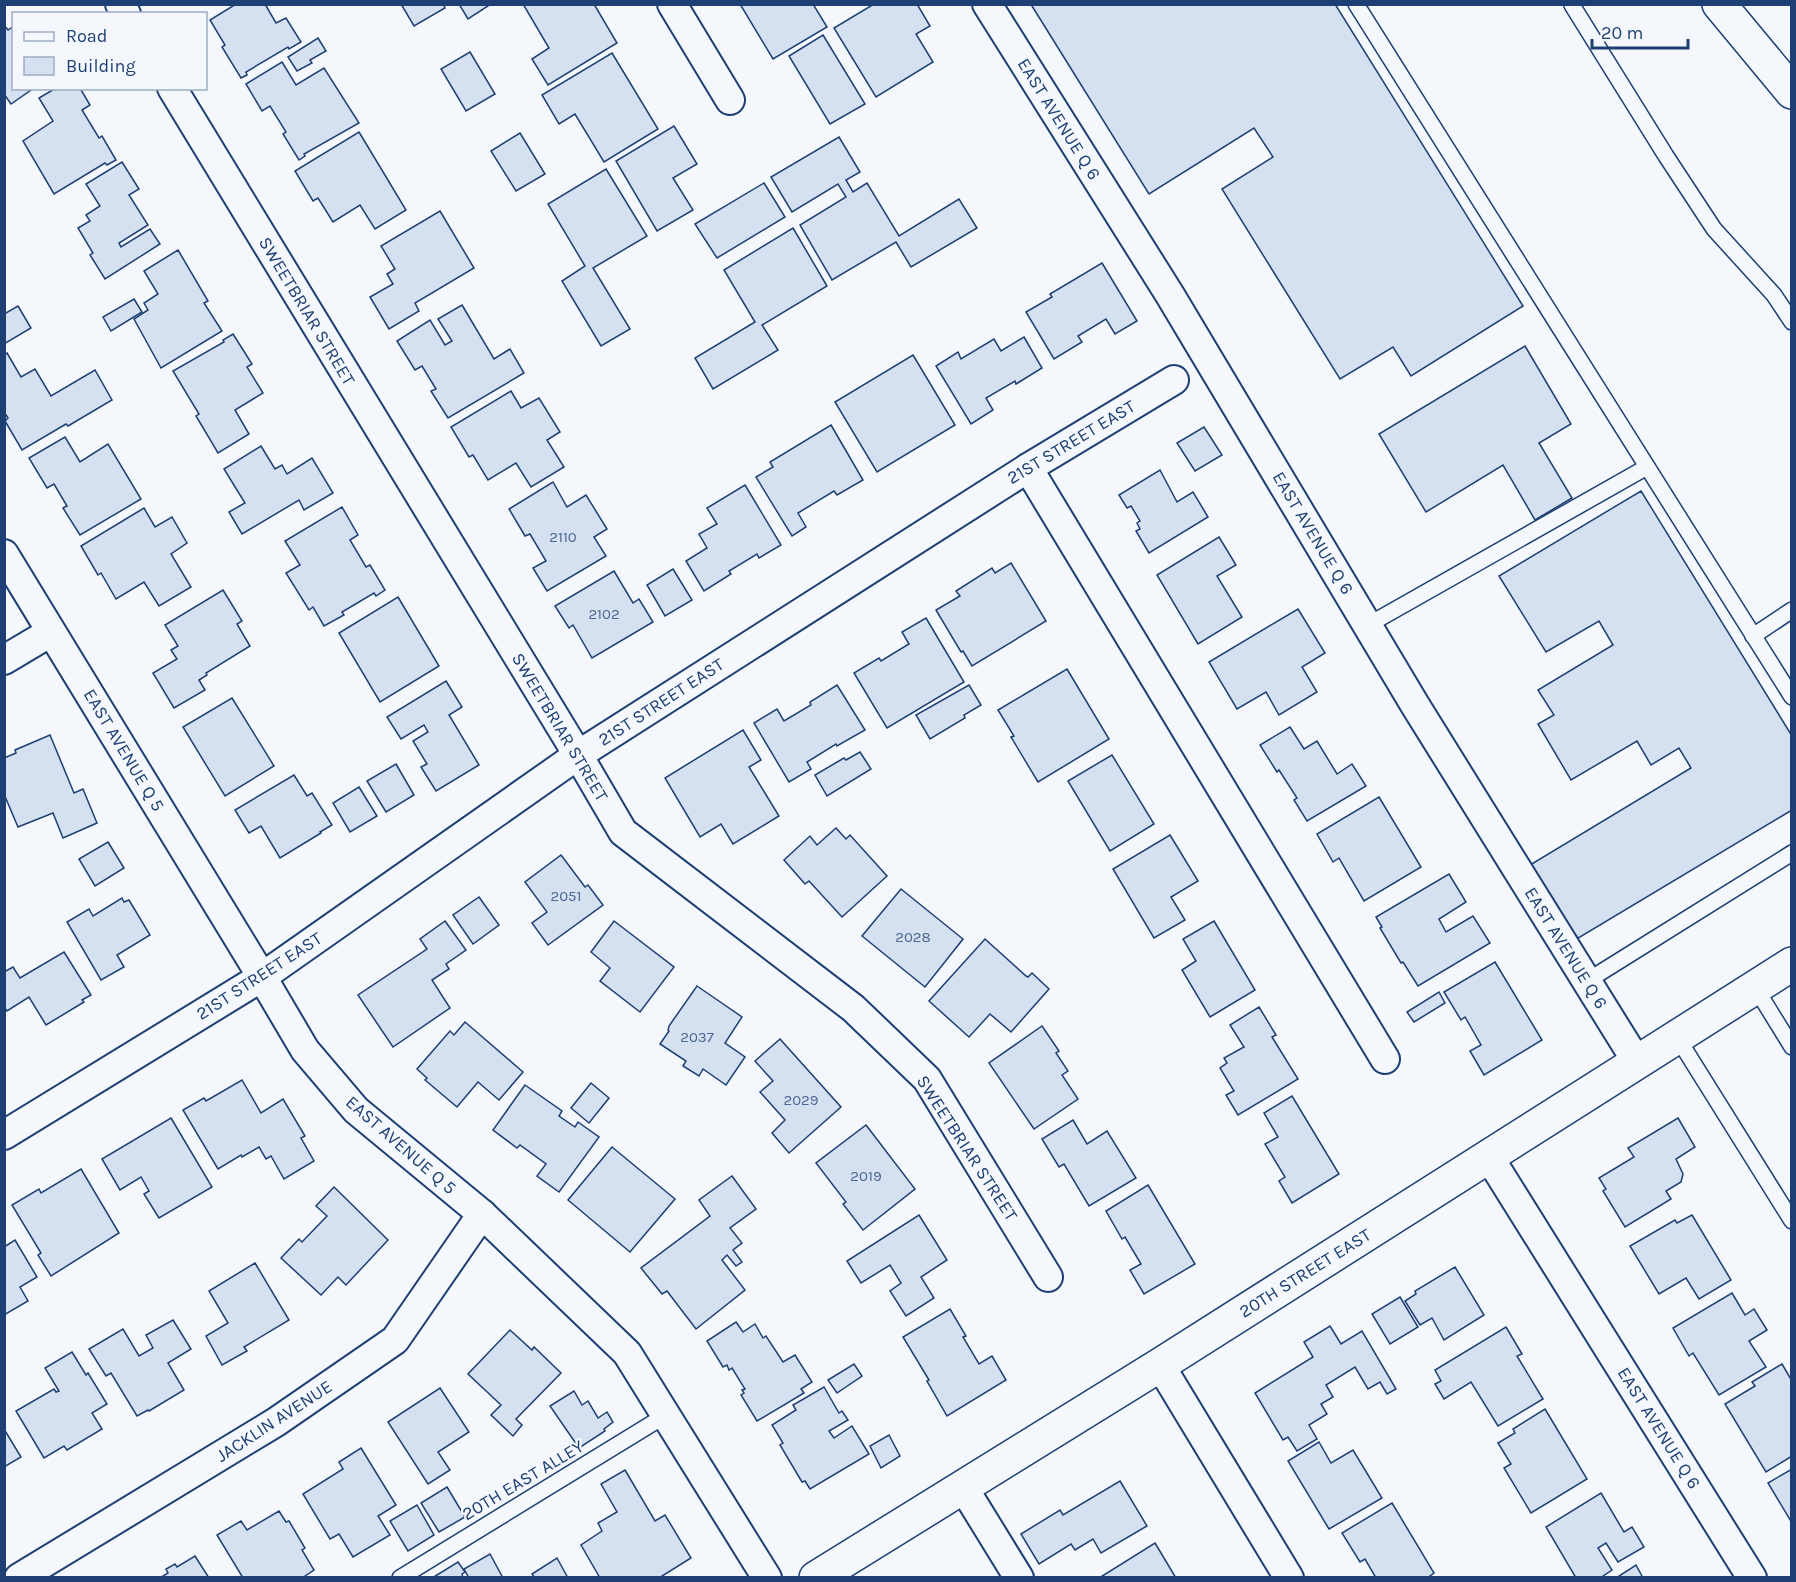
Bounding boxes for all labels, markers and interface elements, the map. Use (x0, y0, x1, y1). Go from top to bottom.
legend (12, 12, 207, 90)
scale bar (1592, 12, 1688, 50)
text: 20 m (1601, 22, 1643, 44)
text: Road (66, 25, 107, 47)
street label: EAST AVENUE Q 6 (1013, 54, 1105, 184)
text: Building (66, 55, 136, 77)
street label: SWEETBRIAR STREET (254, 233, 360, 389)
street label: 21ST STREET EAST (1003, 395, 1139, 489)
street label: EAST AVENUE Q 6 (1268, 468, 1358, 598)
house number: 2110 (549, 528, 577, 546)
house number: 2102 (588, 605, 620, 623)
street label: SWEETBRIAR STREET (507, 649, 613, 805)
street label: 21ST STREET EAST (594, 653, 728, 751)
street label: EAST AVENUE Q 5 (79, 685, 169, 815)
street label: EAST AVENUE Q 6 (1520, 883, 1612, 1013)
house number: 2051 (550, 887, 582, 905)
street label: 21ST STREET EAST (192, 927, 326, 1025)
house number: 2028 (895, 928, 931, 946)
house number: 2037 (680, 1028, 714, 1046)
street label: SWEETBRIAR STREET (912, 1071, 1022, 1225)
street label: EAST AVENUE Q 5 (341, 1091, 461, 1199)
house number: 2029 (784, 1091, 819, 1109)
house number: 2019 (850, 1167, 882, 1185)
street label: 20TH STREET EAST (1235, 1224, 1375, 1322)
street label: EAST AVENUE Q 6 (1613, 1363, 1705, 1493)
street label: JACKLIN AVENUE (212, 1375, 336, 1467)
street label: 20TH EAST ALLEY (458, 1435, 588, 1525)

